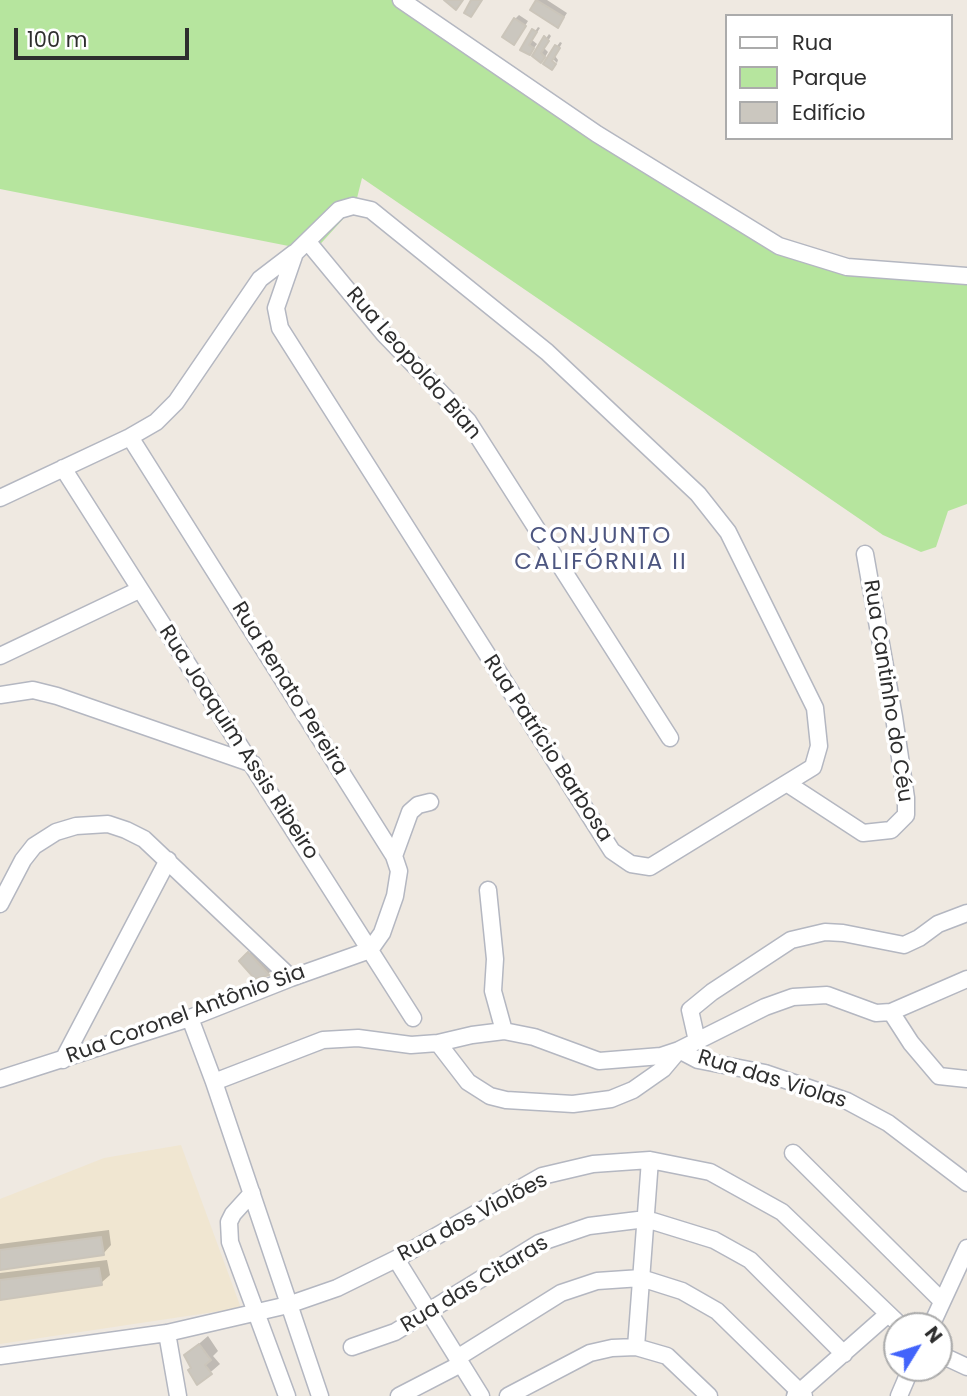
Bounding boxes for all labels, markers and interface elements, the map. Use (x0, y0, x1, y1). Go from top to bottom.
scale bar (18, 14, 192, 58)
legend (726, 14, 953, 140)
text: 100 m (27, 25, 87, 54)
text: Rua (792, 28, 832, 57)
text: Parque (792, 63, 867, 92)
text: Edifício (792, 98, 866, 127)
street label: Rua Leopoldo Bian (340, 283, 486, 445)
district label: CONJUNTO CALIFÓRNIA II (516, 523, 686, 577)
street label: Rua Cantinho do Céu (857, 578, 917, 804)
street label: Rua Renato Pereira (225, 598, 353, 780)
street label: Rua Joaquim Assis Ribeiro (153, 621, 323, 865)
street label: Rua Patrício Barbosa (477, 651, 617, 847)
street label: Rua Coronel Antônio Sia (63, 960, 309, 1070)
street label: Rua das Violas (695, 1045, 849, 1115)
street label: Rua dos Violões (394, 1168, 552, 1268)
street label: Rua das Citaras (397, 1231, 553, 1339)
north arrow (883, 1312, 953, 1382)
text: N (918, 1321, 948, 1349)

